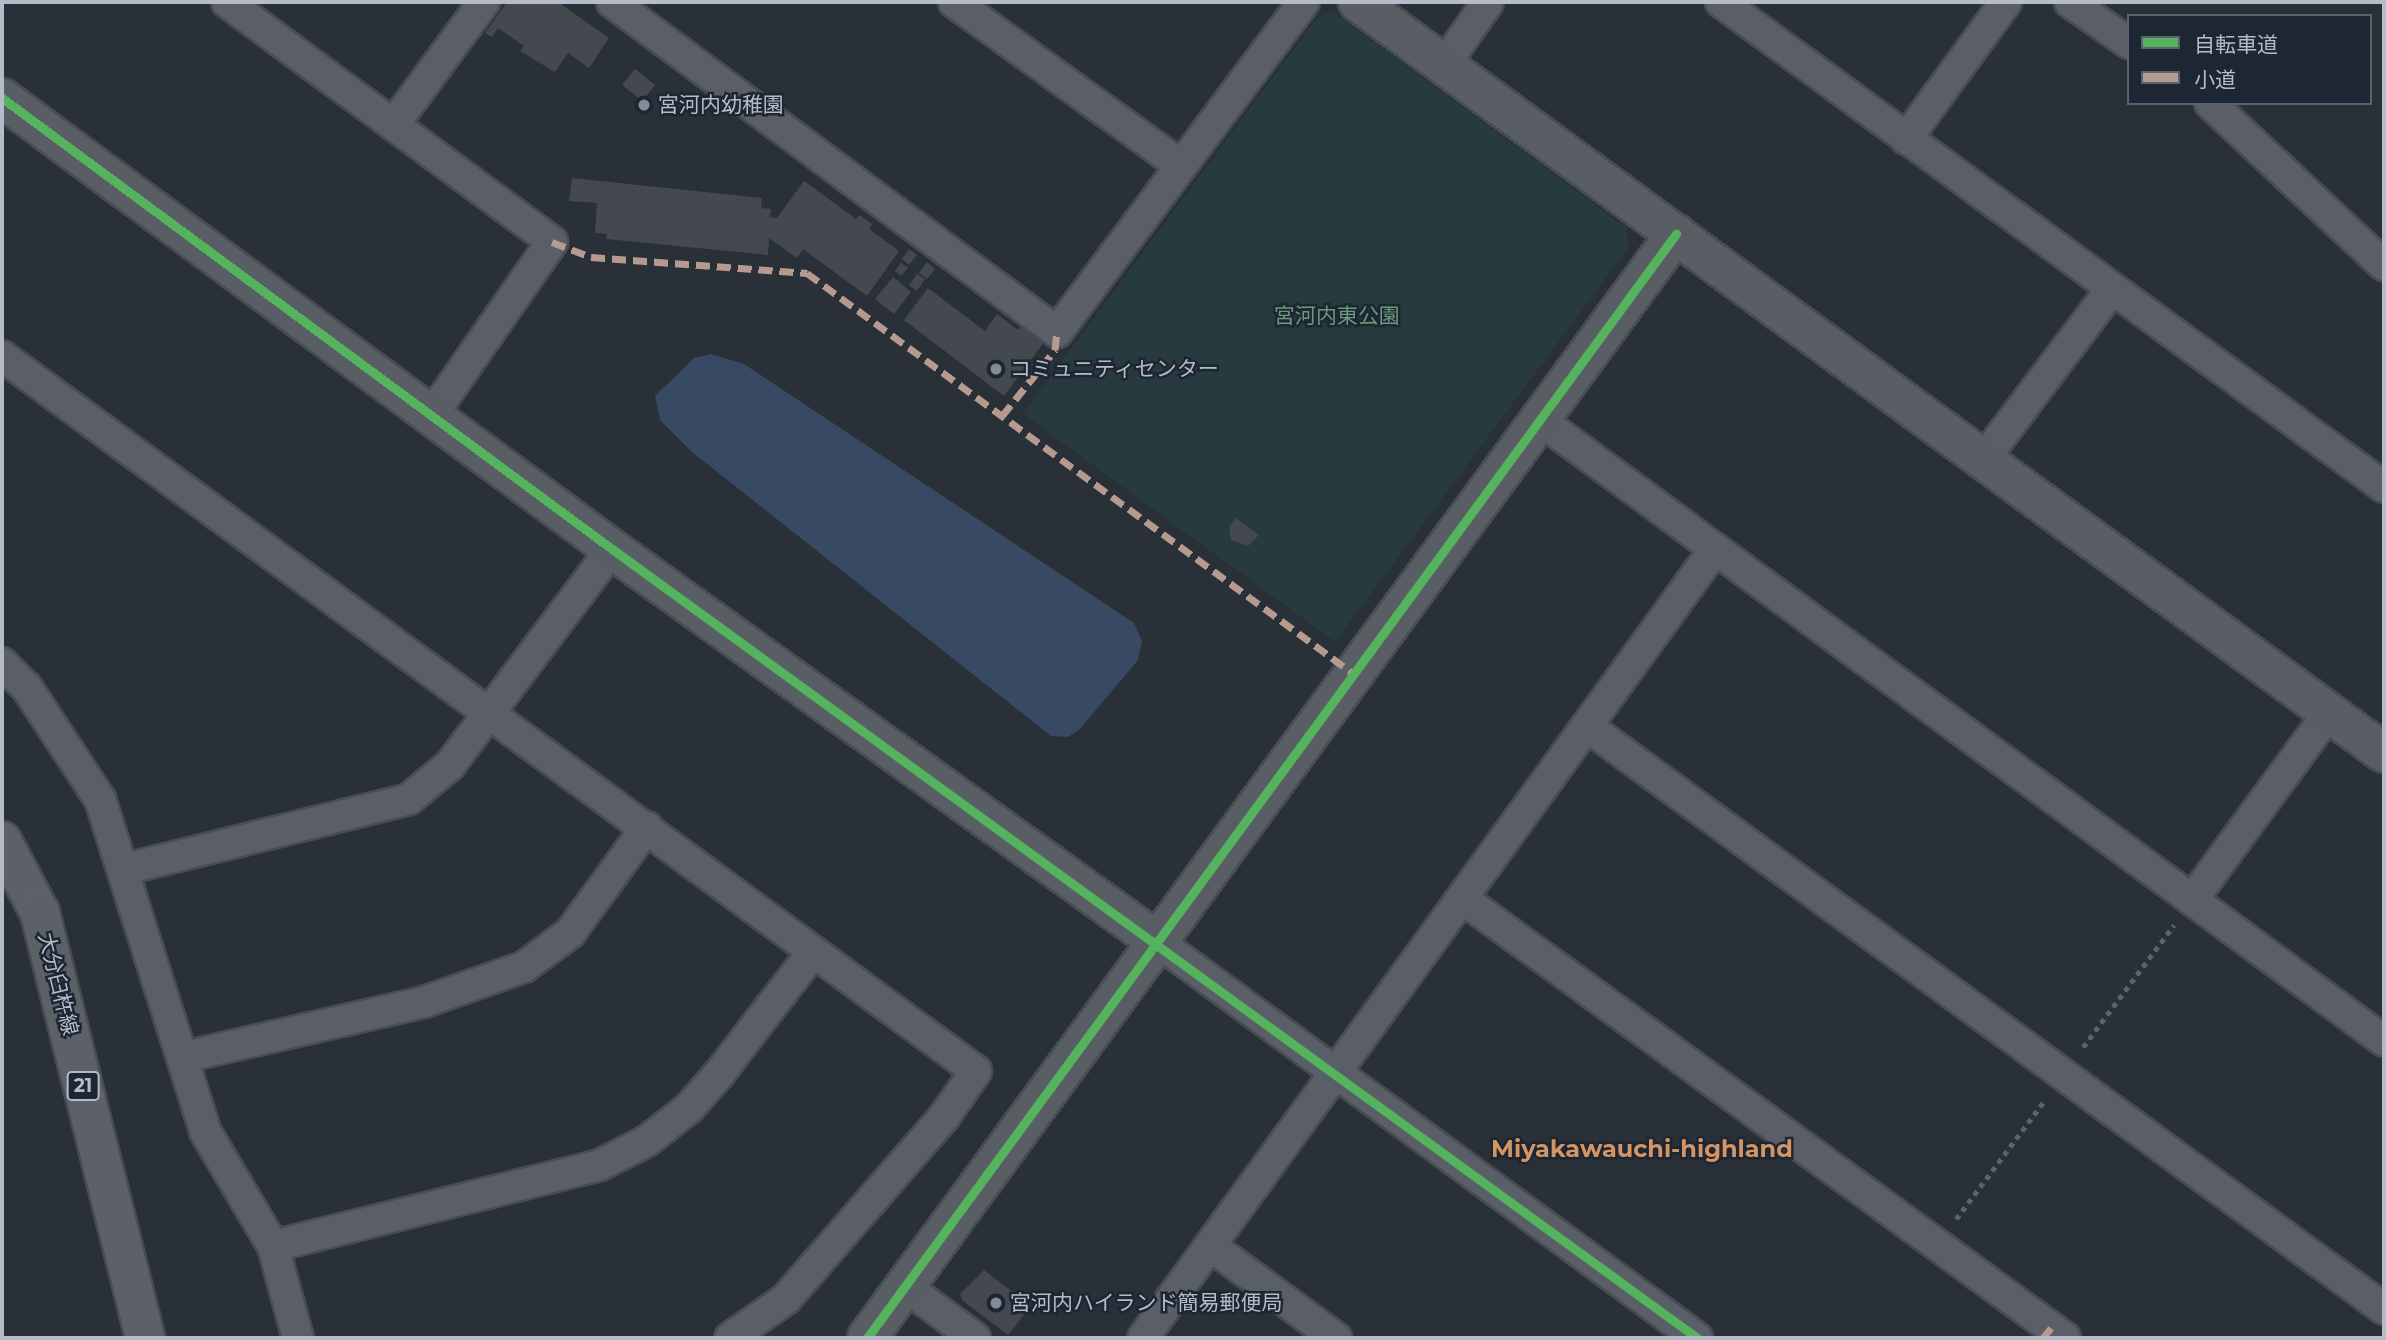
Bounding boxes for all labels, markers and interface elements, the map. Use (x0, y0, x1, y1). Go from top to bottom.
legend (2127, 14, 2372, 105)
text: 自転車道 (2194, 32, 2278, 57)
text: 小道 (2194, 67, 2236, 92)
place label: 宮河内幼稚園 (658, 92, 784, 118)
marker: 宮河内幼稚園 (636, 97, 652, 113)
park label: 宮河内東公園 (1274, 303, 1400, 329)
place label: コミュニティセンター (1010, 356, 1220, 382)
marker: コミュニティセンター (988, 361, 1004, 377)
street label: 大分臼杵線 (33, 930, 83, 1038)
road number: 21 (66, 1070, 100, 1102)
district label: Miyakawauchi-highland (1491, 1135, 1793, 1163)
place label: 宮河内ハイランド簡易郵便局 (1010, 1290, 1283, 1316)
marker: 宮河内ハイランド簡易郵便局 (988, 1295, 1004, 1311)

